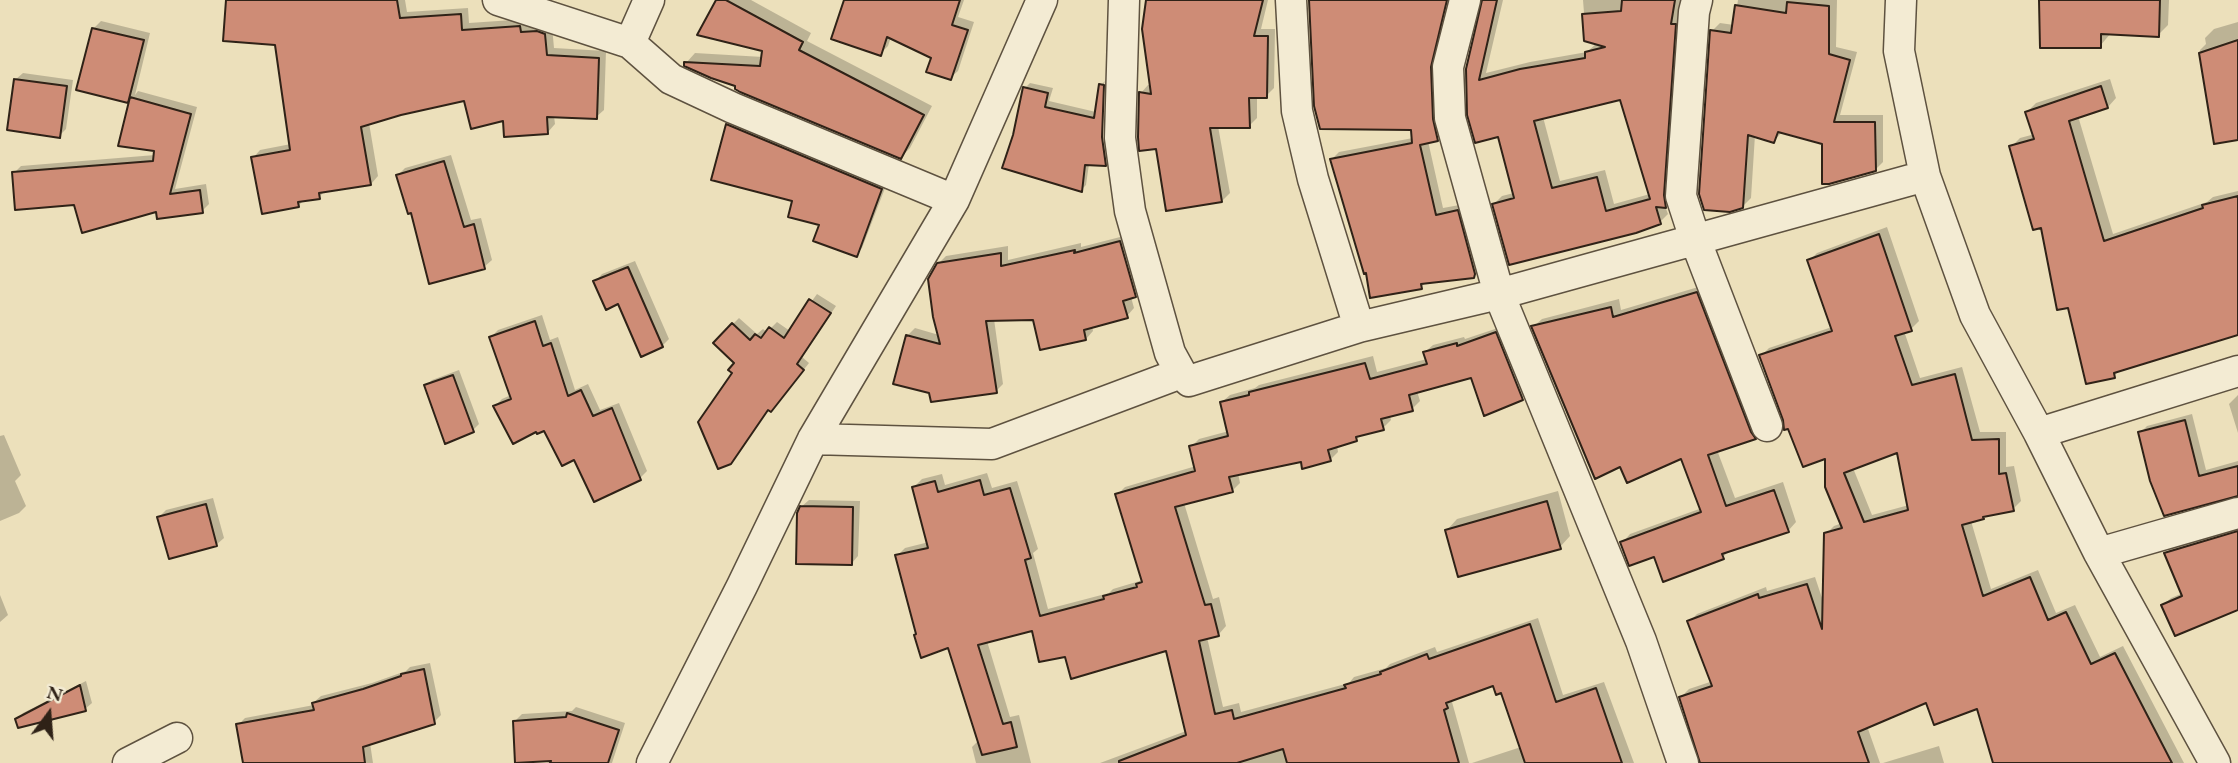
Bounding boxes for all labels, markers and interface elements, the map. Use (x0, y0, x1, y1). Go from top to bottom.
north arrow (14, 679, 84, 749)
text: N (44, 679, 66, 707)

